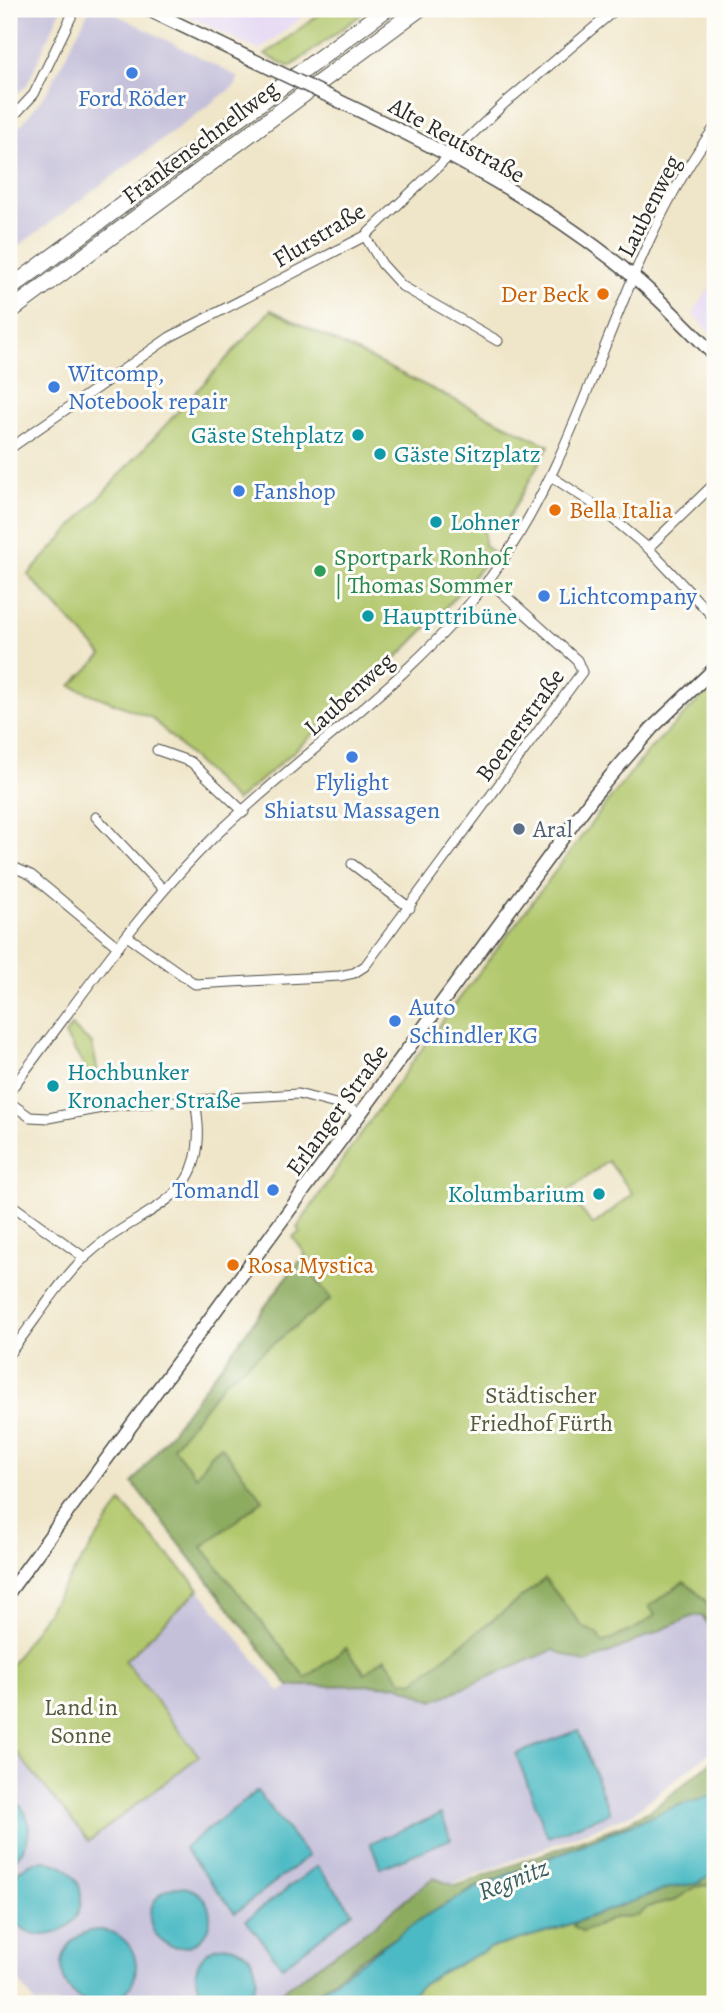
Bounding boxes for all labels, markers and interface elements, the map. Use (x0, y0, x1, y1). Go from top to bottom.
marker: Ford Röder (124, 65, 140, 81)
street label: Frankenschnellweg (115, 73, 285, 211)
place label: Ford Röder (78, 82, 186, 114)
street label: Alte Reutstraße (382, 89, 531, 191)
street label: Laubenweg (610, 149, 688, 263)
street label: Flurstraße (267, 195, 371, 275)
place label: Der Beck (500, 278, 589, 310)
marker: Der Beck (595, 286, 611, 302)
place label: Witcomp, Notebook repair (67, 357, 228, 417)
marker: Witcomp, Notebook repair (46, 379, 62, 395)
place label: Gäste Stehplatz (191, 419, 344, 451)
marker: Gäste Stehplatz (350, 427, 366, 443)
place label: Gäste Sitzplatz (394, 438, 541, 470)
marker: Gäste Sitzplatz (372, 446, 388, 462)
place label: Fanshop (253, 475, 336, 507)
marker: Fanshop (231, 483, 247, 499)
place label: Bella Italia (569, 494, 674, 526)
marker: Bella Italia (547, 502, 563, 518)
place label: Lohner (450, 506, 520, 538)
marker: Lohner (428, 514, 444, 530)
place label: Sportpark Ronhof | Thomas Sommer (334, 541, 513, 601)
marker: Sportpark Ronhof | Thomas Sommer (312, 563, 328, 579)
place label: Lichtcompany (558, 580, 697, 612)
marker: Lichtcompany (536, 588, 552, 604)
place label: Haupttribüne (382, 600, 517, 632)
marker: Haupttribüne (360, 608, 376, 624)
street label: Laubenweg (297, 645, 401, 743)
street label: Boenerstraße (468, 662, 572, 788)
marker: Flylight Shiatsu Massagen (344, 749, 360, 765)
place label: Flylight Shiatsu Massagen (264, 766, 440, 826)
place label: Aral (532, 813, 573, 845)
marker: Aral (511, 821, 527, 837)
place label: Auto Schindler KG (408, 991, 538, 1051)
marker: Auto Schindler KG (387, 1013, 403, 1029)
street label: Erlanger Straße (278, 1038, 396, 1182)
place label: Hochbunker Kronacher Straße (67, 1056, 241, 1116)
marker: Hochbunker Kronacher Straße (45, 1078, 61, 1094)
place label: Tomandl (172, 1174, 259, 1206)
place label: Kolumbarium (448, 1178, 585, 1210)
marker: Tomandl (265, 1182, 281, 1198)
marker: Kolumbarium (591, 1186, 607, 1202)
place label: Rosa Mystica (247, 1249, 375, 1281)
marker: Rosa Mystica (225, 1257, 241, 1273)
park label: Städtischer Friedhof Fürth (469, 1379, 613, 1439)
park label: Land in Sonne (44, 1691, 118, 1751)
water label: Regnitz (473, 1850, 554, 1909)

